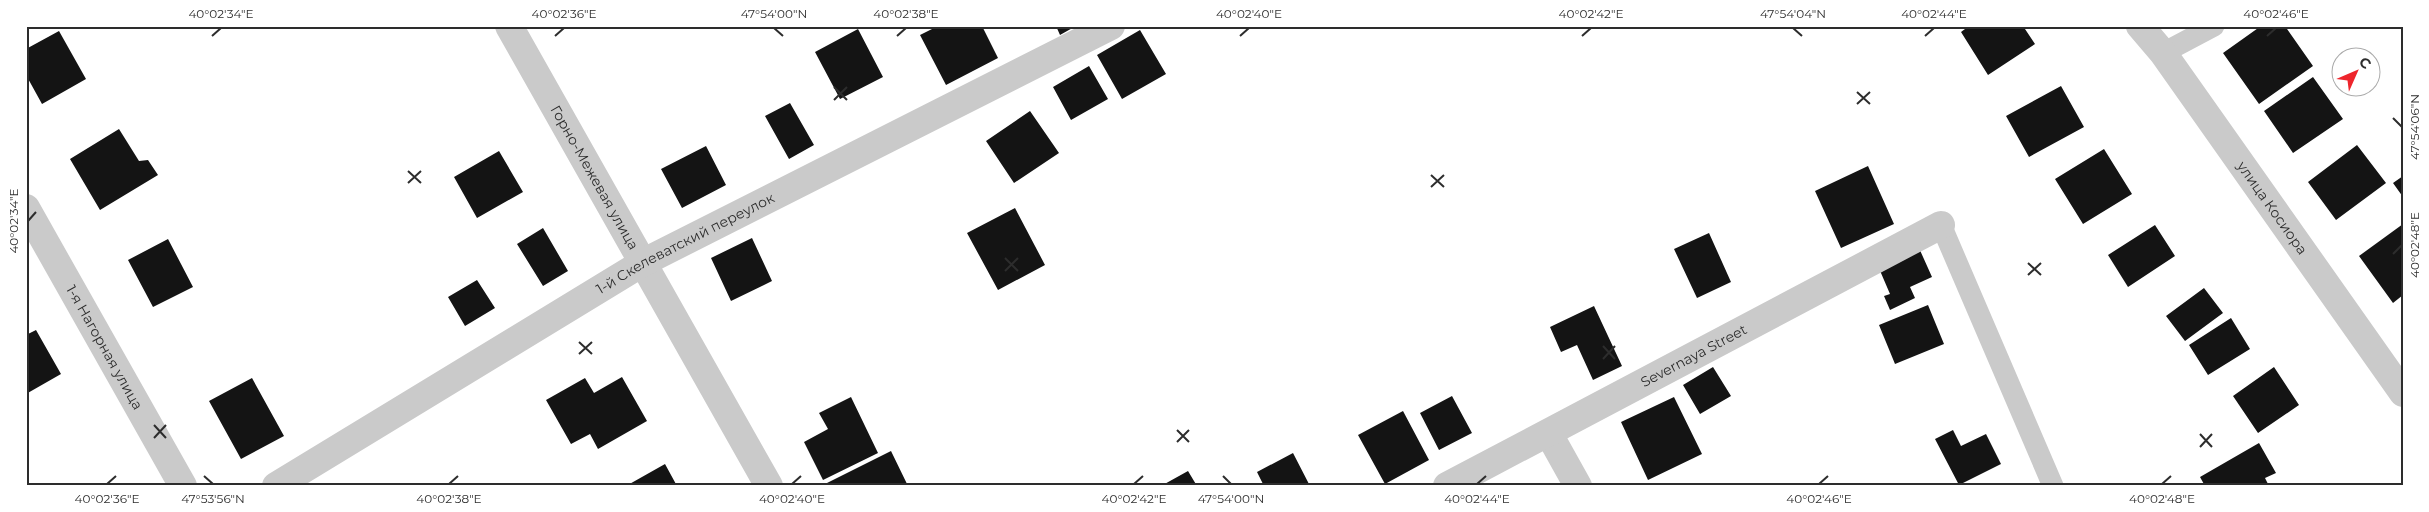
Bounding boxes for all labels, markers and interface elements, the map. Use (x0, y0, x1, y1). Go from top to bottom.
text: 40°02'34"E (188, 6, 254, 21)
text: 40°02'36"E (532, 6, 596, 21)
text: 47°54'00"N (741, 6, 807, 21)
text: 40°02'38"E (873, 6, 939, 21)
text: 40°02'40"E (1216, 6, 1282, 21)
text: 40°02'42"E (1559, 6, 1623, 21)
text: 47°54'04"N (1760, 6, 1826, 21)
text: 40°02'44"E (1901, 6, 1967, 21)
text: 40°02'46"E (2243, 6, 2309, 21)
north arrow (2332, 48, 2382, 98)
text: С (2355, 53, 2375, 73)
text: 47°54'06"N (2407, 94, 2422, 160)
street label: Горно-Межевая улица (547, 102, 643, 253)
street label: улица Косиора (2233, 157, 2311, 258)
text: 40°02'34"E (6, 188, 21, 254)
street label: 1-й Скелеватский переулок (593, 189, 777, 298)
text: 40°02'48"E (2407, 212, 2422, 278)
street label: 1-я Нагорная улица (62, 282, 147, 413)
street label: Severnaya Street (1638, 320, 1750, 391)
text: 40°02'36"E (75, 491, 139, 506)
text: 47°53'56"N (181, 491, 245, 506)
text: 40°02'38"E (416, 491, 482, 506)
text: 40°02'40"E (759, 491, 825, 506)
text: 40°02'42"E (1102, 491, 1166, 506)
text: 47°54'00"N (1198, 491, 1264, 506)
text: 40°02'44"E (1444, 491, 1510, 506)
text: 40°02'46"E (1786, 491, 1852, 506)
text: 40°02'48"E (2129, 491, 2195, 506)

